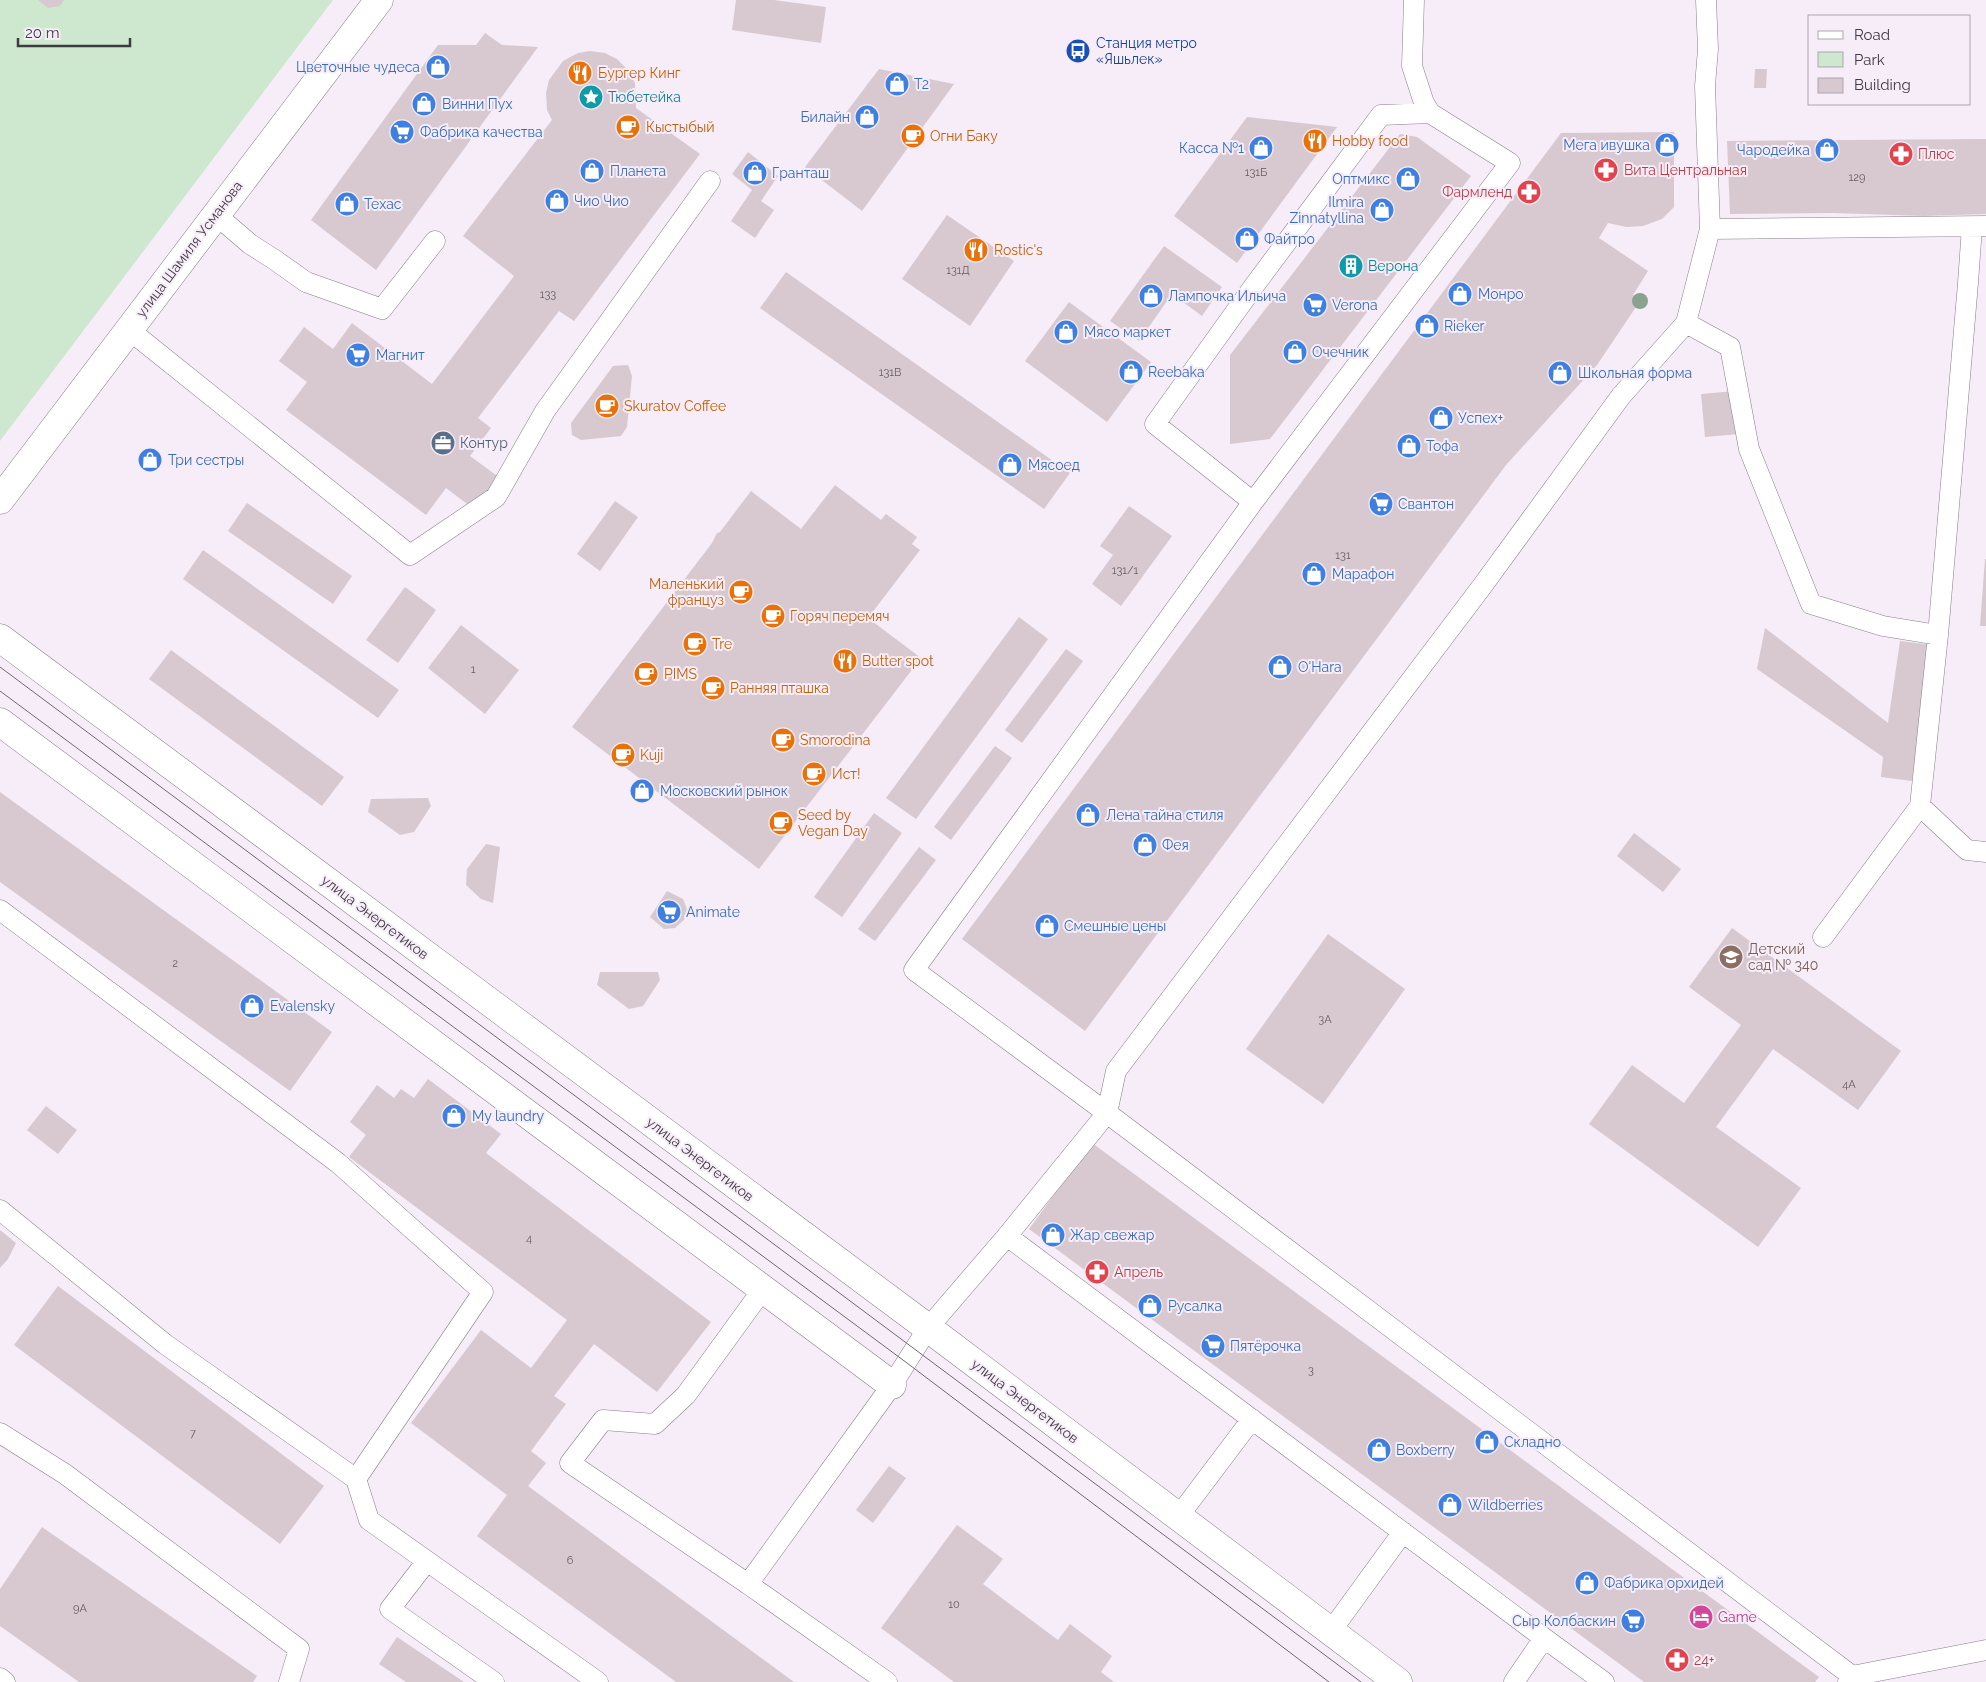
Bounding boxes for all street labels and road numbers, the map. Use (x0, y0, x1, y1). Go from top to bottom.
street label: улица Шамиля Усманова (133, 178, 245, 320)
street label: улица Энергетиков (318, 872, 432, 962)
street label: улица Энергетиков (643, 1114, 757, 1204)
street label: улица Энергетиков (968, 1356, 1082, 1446)

